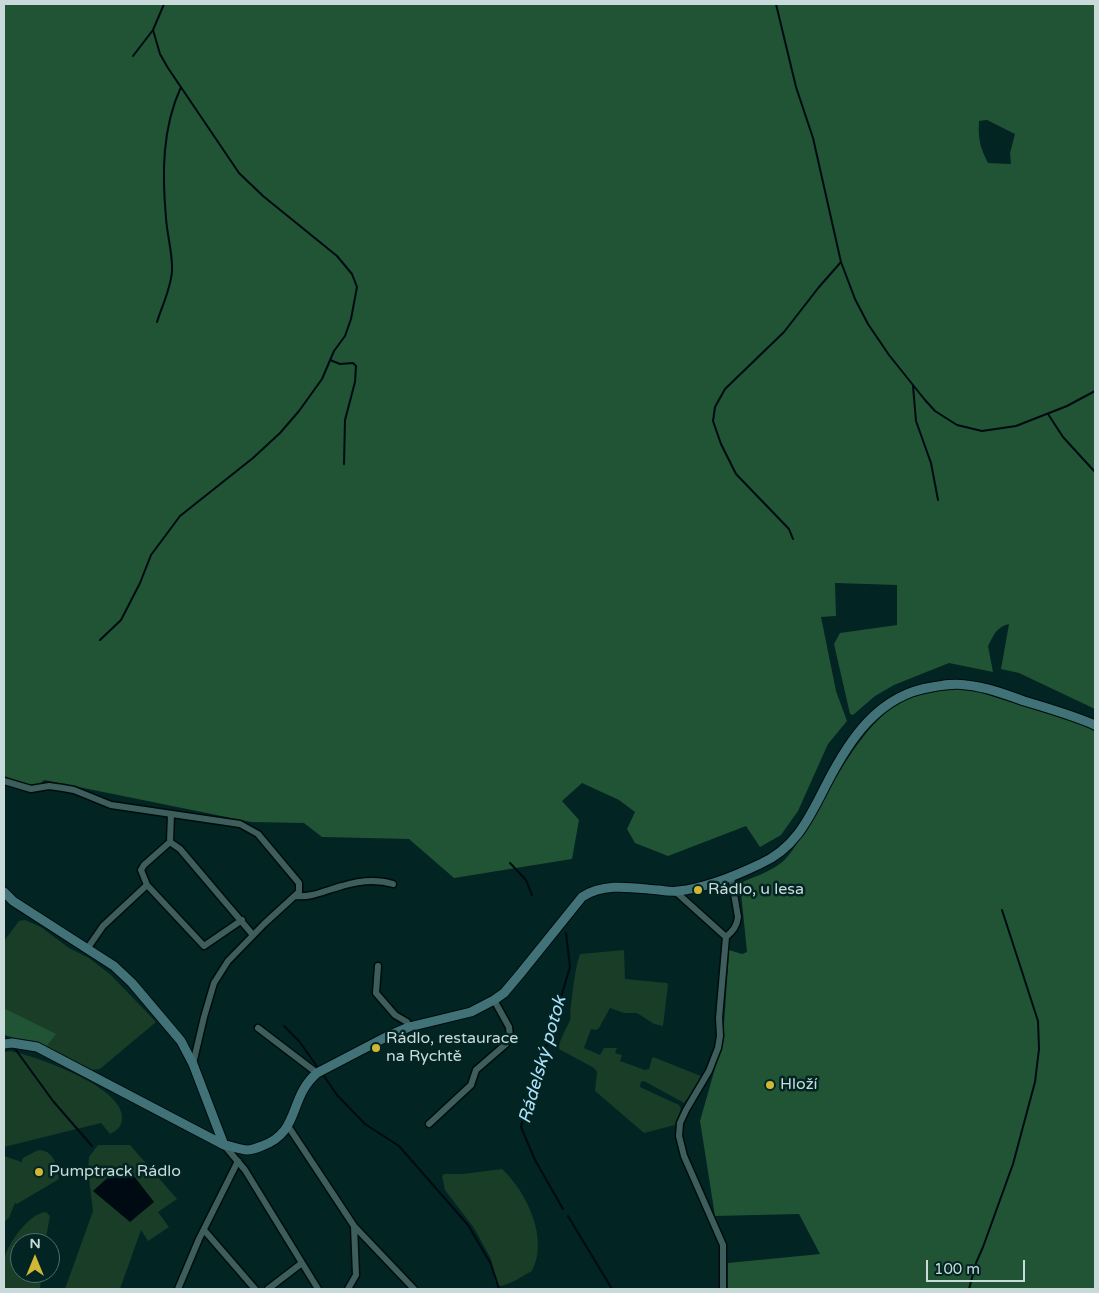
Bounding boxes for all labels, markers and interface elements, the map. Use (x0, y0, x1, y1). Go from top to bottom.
place label: Rádlo, u lesa (708, 880, 804, 900)
marker: Rádlo, u lesa (692, 884, 704, 896)
water label: Rádelský potok (514, 994, 572, 1126)
place label: Rádlo, restaurace na Rychtě (386, 1029, 518, 1067)
marker: Rádlo, restaurace na Rychtě (370, 1042, 382, 1054)
place label: Hloží (780, 1075, 818, 1095)
marker: Hloží (764, 1079, 776, 1091)
place label: Pumptrack Rádlo (49, 1162, 181, 1182)
marker: Pumptrack Rádlo (33, 1166, 45, 1178)
north arrow (10, 1233, 60, 1283)
text: N (29, 1235, 41, 1252)
scale bar (929, 1250, 1028, 1282)
text: 100 m (934, 1260, 980, 1278)

